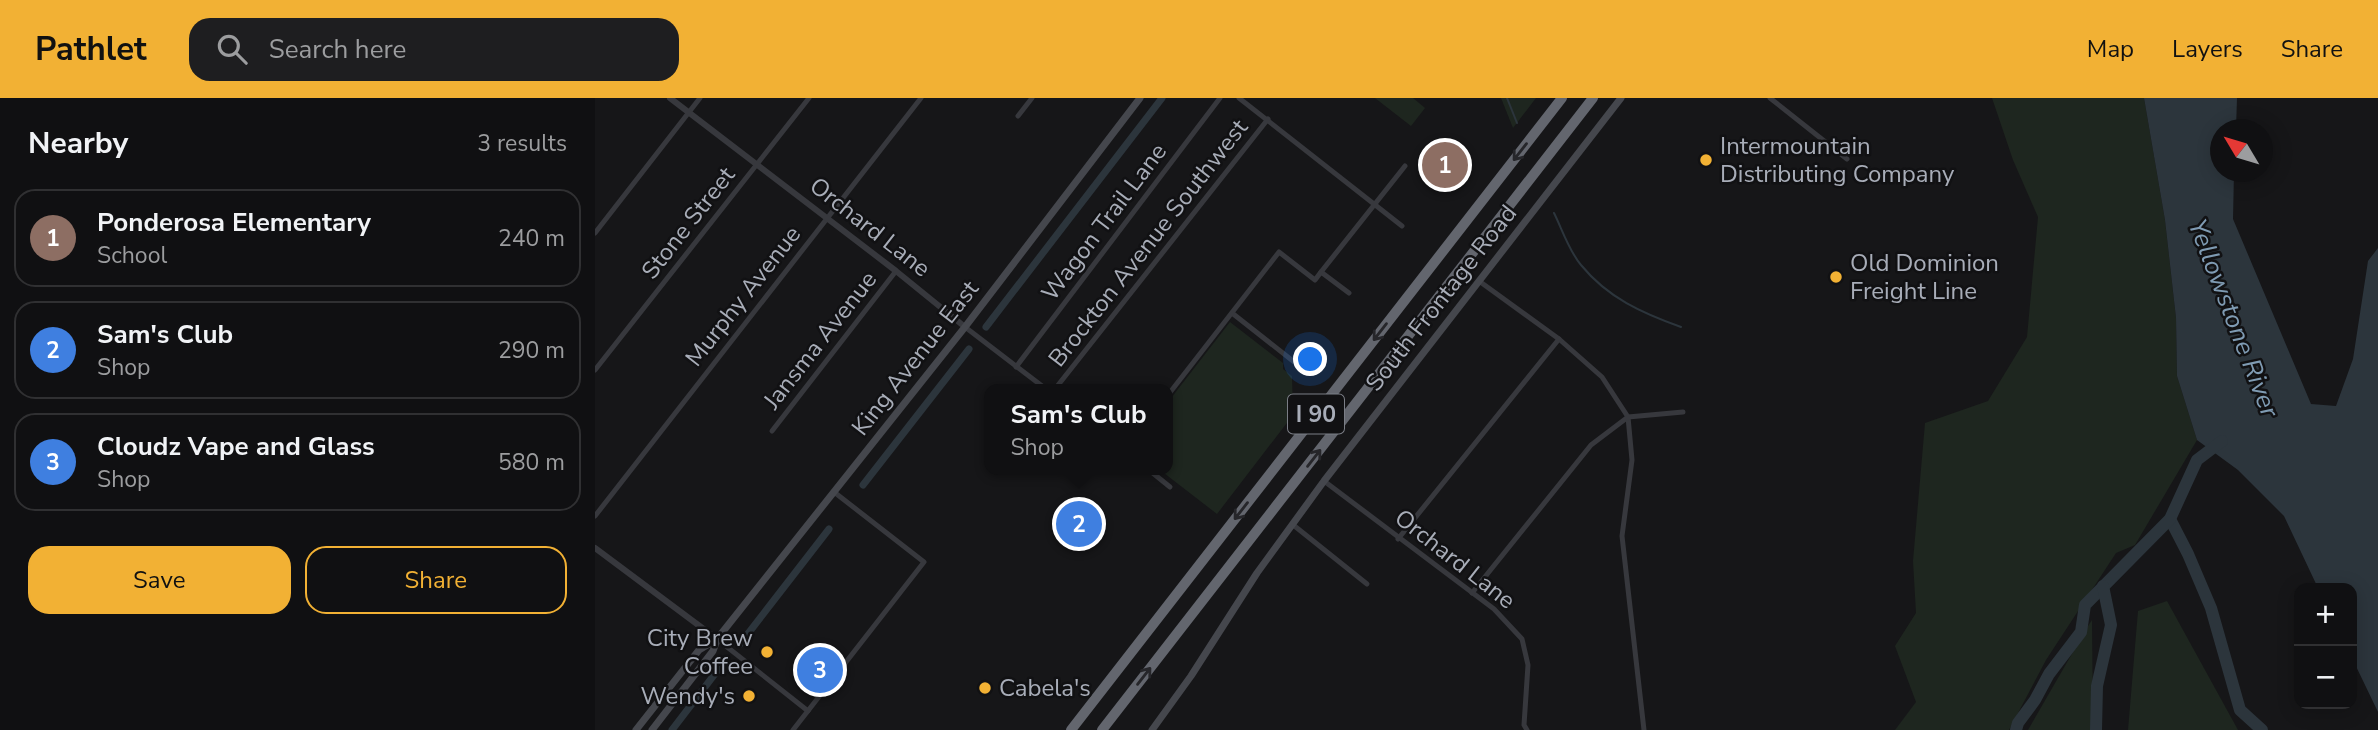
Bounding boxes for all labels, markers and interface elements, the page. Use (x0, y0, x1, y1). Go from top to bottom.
search box (189, 18, 679, 81)
text: Pathlet (35, 27, 147, 72)
icon: search (213, 30, 251, 68)
text: Search here (269, 32, 406, 67)
text: Map (2087, 33, 2134, 65)
text: Layers (2172, 33, 2243, 65)
text: Share (2281, 33, 2343, 65)
street label: Brockton Avenue Southwest (1041, 112, 1255, 373)
north arrow (2210, 119, 2273, 182)
text: Nearby (28, 123, 128, 164)
text: 3 results (477, 128, 567, 159)
place label: Intermountain Distributing Company (1720, 130, 1955, 190)
street label: Wagon Trail Lane (1034, 137, 1174, 307)
pin: 1 (1422, 139, 1468, 191)
one-way arrow (1512, 142, 1527, 161)
marker: Intermountain Distributing Company (1698, 152, 1714, 168)
street label: Stone Street (634, 160, 742, 286)
street label: Orchard Lane (803, 170, 937, 284)
street label: South Frontage Road (1358, 198, 1524, 398)
text: Ponderosa Elementary (97, 205, 371, 240)
water label: Yellowstone River (2180, 214, 2288, 423)
street label: Murphy Avenue (678, 219, 808, 373)
text: 1 (46, 223, 60, 254)
text: 240 m (498, 223, 565, 254)
text: School (97, 240, 167, 271)
place label: Old Dominion Freight Line (1850, 247, 1999, 307)
street label: Jansma Avenue (755, 264, 884, 416)
marker: Old Dominion Freight Line (1828, 269, 1844, 285)
street label: King Avenue East (844, 273, 986, 442)
text: Sam's Club (97, 317, 233, 352)
one-way arrow (1373, 322, 1388, 340)
text: 2 (46, 335, 60, 366)
text: 290 m (498, 335, 565, 366)
your location (1293, 342, 1327, 376)
text: Shop (97, 352, 150, 383)
popup (984, 384, 1173, 475)
road number: I 90 (1288, 394, 1344, 434)
text: Sam's Club (1010, 397, 1147, 432)
text: Cloudz Vape and Glass (97, 429, 375, 464)
text: Shop (1010, 432, 1064, 463)
text: 3 (46, 447, 60, 478)
text: 580 m (498, 447, 565, 478)
one-way arrow (1306, 449, 1321, 467)
text: Shop (97, 464, 150, 495)
pin: 2 (1056, 498, 1102, 550)
one-way arrow (1233, 502, 1248, 520)
street label: Orchard Lane (1388, 502, 1522, 616)
button: Save (28, 546, 291, 614)
button: Share (305, 546, 567, 614)
map controls (2294, 583, 2357, 709)
button: + (2294, 583, 2357, 646)
place label: City Brew Coffee (647, 622, 753, 682)
marker: City Brew Coffee (759, 644, 775, 660)
pin: 3 (797, 644, 843, 696)
button: − (2294, 646, 2357, 709)
one-way arrow (1137, 667, 1152, 686)
place label: Cabela's (999, 672, 1091, 704)
place label: Wendy's (640, 680, 735, 712)
marker: Cabela's (977, 680, 993, 696)
marker: Wendy's (741, 688, 757, 704)

